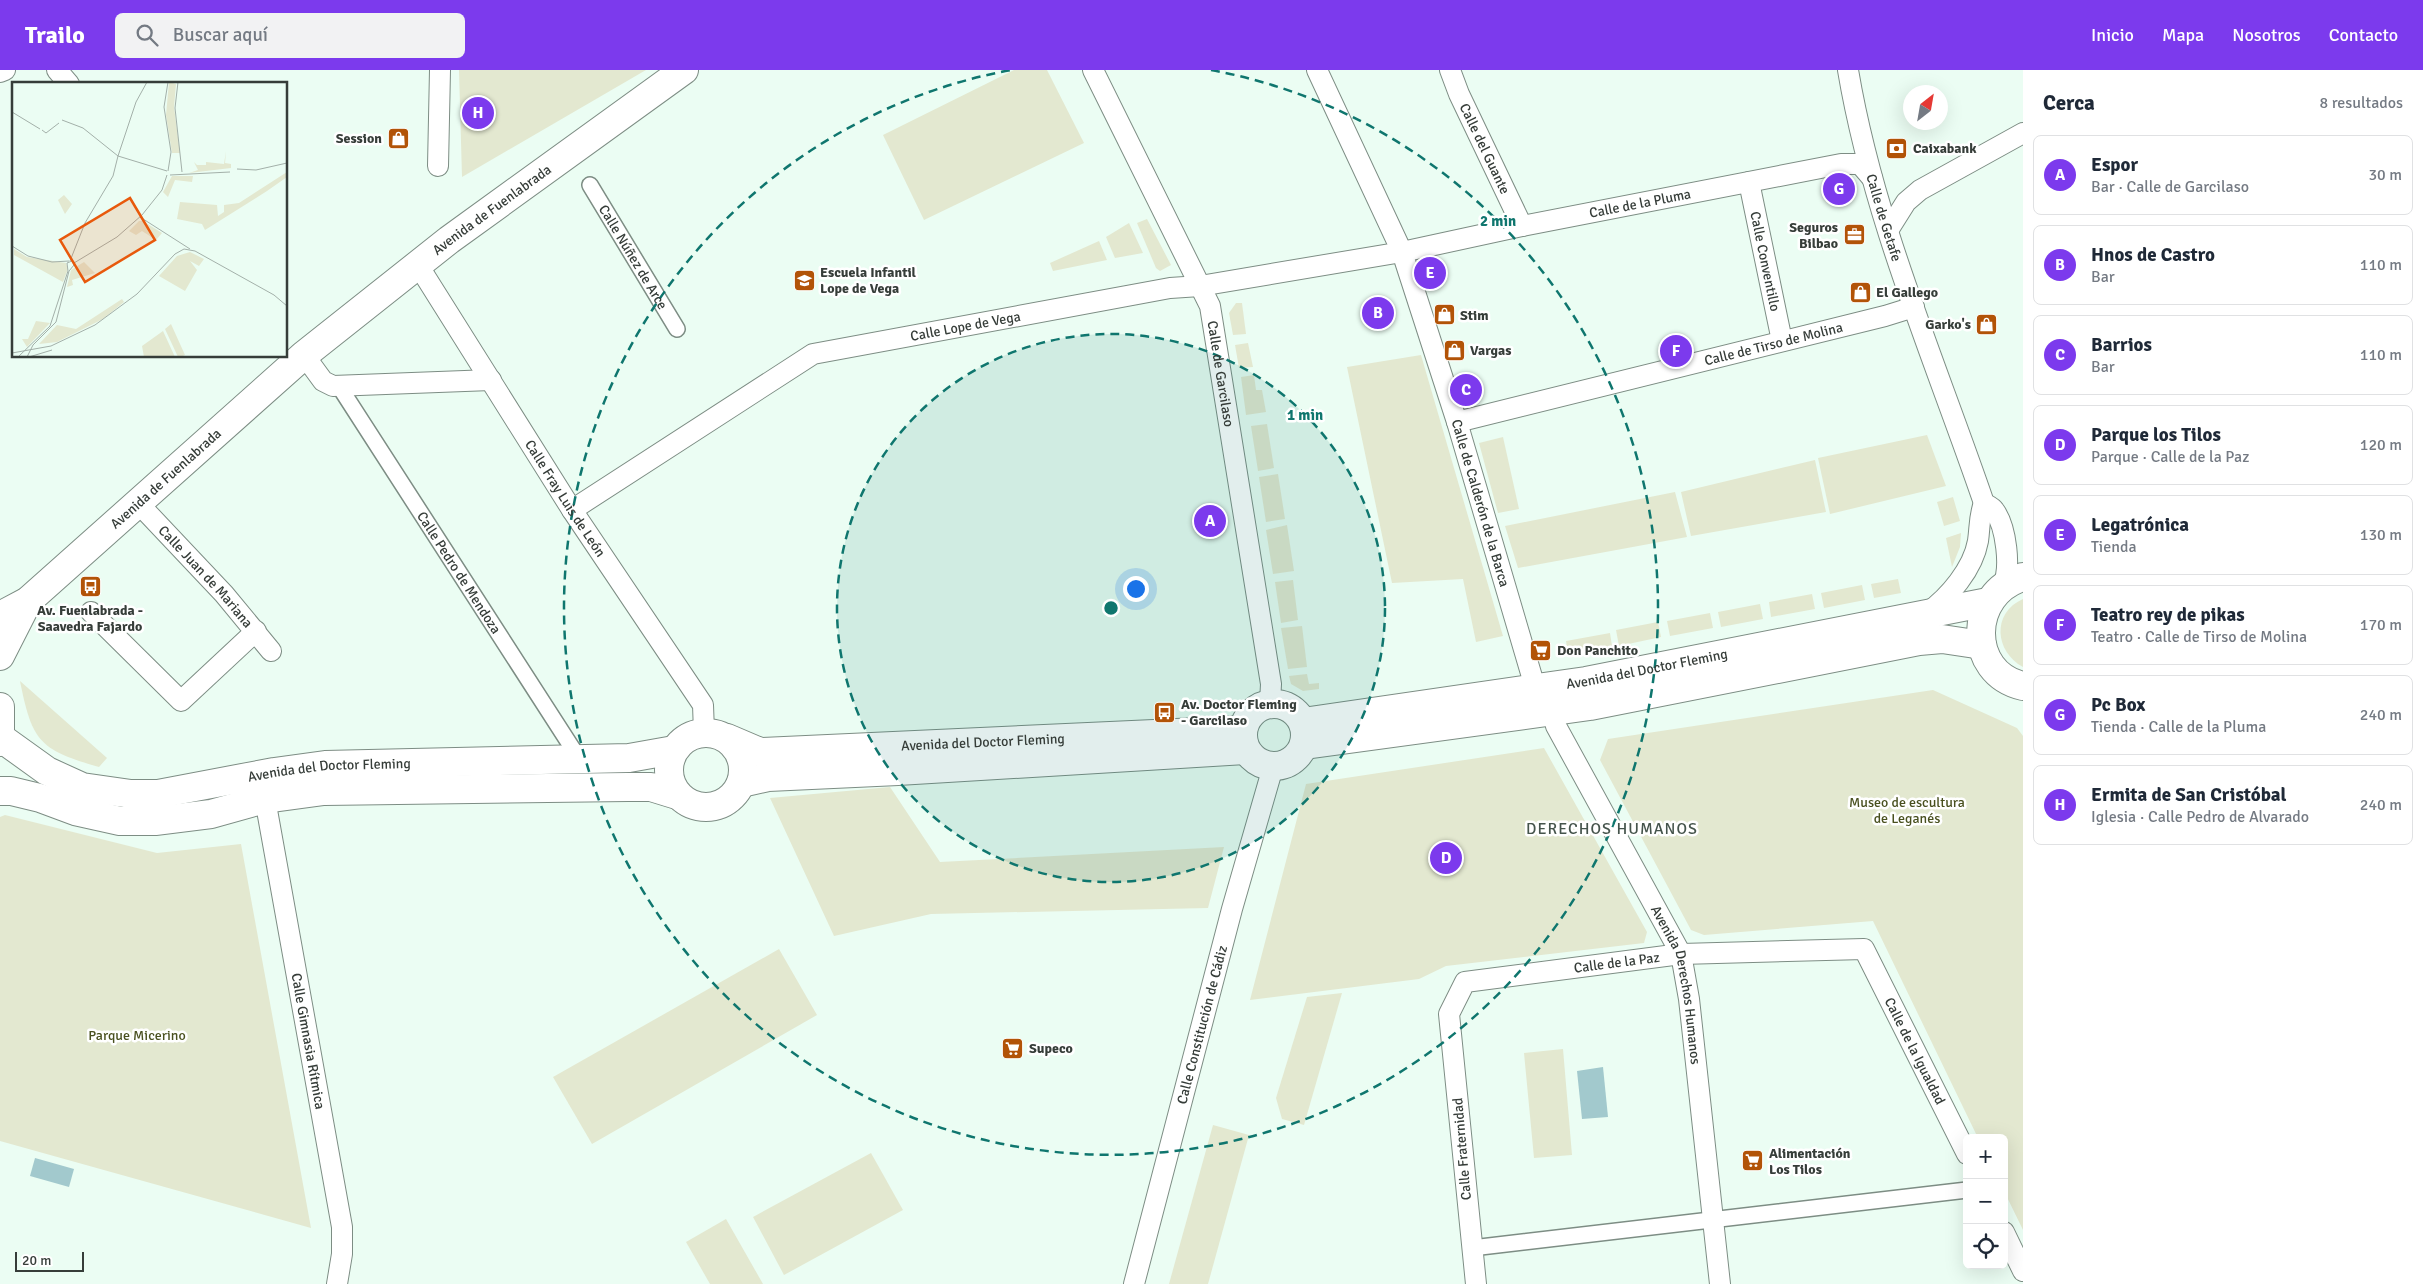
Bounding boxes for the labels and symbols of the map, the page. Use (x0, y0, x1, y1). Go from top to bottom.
inset map (12, 82, 288, 358)
north arrow (1903, 85, 1948, 130)
pin: H (462, 94, 494, 132)
street label: Calle del Guante (1456, 100, 1514, 197)
shop icon: Session (386, 126, 410, 150)
place label: Session (336, 130, 382, 147)
bank icon: Caixabank (1885, 136, 1909, 160)
place label: Caixabank (1913, 140, 1977, 157)
street label: Avenida de Fuenlabrada (429, 161, 554, 258)
pin: G (1823, 170, 1855, 208)
street label: Calle de Getafe (1863, 172, 1906, 263)
street label: Calle de la Pluma (1588, 185, 1692, 221)
street label: Calle Núñez de Arce (595, 201, 672, 312)
street label: Calle Conventillo (1747, 210, 1784, 313)
text: 2 min (1480, 212, 1516, 230)
place label: Seguros Bilbao (1789, 219, 1838, 252)
office icon: Seguros Bilbao (1842, 223, 1866, 247)
pin: E (1414, 254, 1446, 292)
place label: Escuela Infantil Lope de Vega (820, 264, 917, 297)
school or university icon: Escuela Infantil Lope de Vega (792, 268, 816, 292)
shop icon: El Gallego (1848, 280, 1872, 304)
place label: El Gallego (1876, 284, 1938, 301)
pin: B (1362, 294, 1394, 332)
shop icon: Stim (1432, 303, 1456, 327)
street label: Calle Lope de Vega (909, 307, 1022, 344)
place label: Stim (1460, 307, 1489, 324)
shop icon: Garko's (1975, 312, 1999, 336)
place label: Garko's (1925, 316, 1971, 333)
street label: Calle de Tirso de Molina (1702, 318, 1844, 369)
street label: Calle de Garcilaso (1204, 319, 1238, 428)
pin: F (1660, 332, 1692, 370)
shop icon: Vargas (1442, 338, 1466, 362)
place label: Vargas (1470, 342, 1511, 359)
pin: C (1450, 371, 1482, 409)
text: 1 min (1287, 406, 1323, 424)
street label: Calle de Calderón de la Barca (1448, 417, 1514, 589)
street label: Avenida de Fuenlabrada (107, 425, 224, 532)
street label: Calle Fray Luis de León (521, 437, 610, 560)
pin: A (1194, 502, 1226, 540)
street label: Calle Pedro de Mendoza (414, 508, 505, 637)
street label: Calle Juan de Mariana (155, 522, 257, 631)
bus stop icon: Av. Fuenlabrada - Saavedra Fajardo (78, 575, 102, 599)
your location (1123, 576, 1149, 602)
centre of rings (1102, 599, 1120, 617)
place label: Av. Fuenlabrada - Saavedra Fajardo (37, 602, 143, 635)
supermarket icon: Don Panchito (1529, 638, 1553, 662)
place label: Don Panchito (1557, 642, 1638, 659)
street label: Avenida del Doctor Fleming (1565, 645, 1729, 692)
place label: Av. Doctor Fleming - Garcilaso (1181, 696, 1297, 729)
bus stop icon: Av. Doctor Fleming - Garcilaso (1153, 700, 1177, 724)
street label: Avenida del Doctor Fleming (901, 730, 1065, 754)
street label: Avenida del Doctor Fleming (246, 755, 411, 785)
park label: Museo de escultura de Leganés (1849, 794, 1965, 827)
district label: DERECHOS HUMANOS (1526, 819, 1698, 839)
pin: D (1430, 839, 1462, 877)
street label: Avenida Derechos Humanos (1647, 902, 1705, 1065)
street label: Calle Constitución de Cádiz (1173, 944, 1231, 1106)
street label: Calle de la Paz (1573, 948, 1661, 976)
street label: Calle Gimnasia Rítmica (288, 972, 329, 1111)
street label: Calle de la Igualdad (1881, 994, 1949, 1107)
park label: Parque Micerino (88, 1027, 186, 1044)
supermarket icon: Supeco (1001, 1036, 1025, 1060)
place label: Supeco (1029, 1040, 1073, 1057)
street label: Calle Fraternidad (1449, 1097, 1475, 1201)
place label: Alimentación Los Tilos (1769, 1145, 1851, 1178)
supermarket icon: Alimentación Los Tilos (1741, 1149, 1765, 1173)
scale bar (15, 1249, 84, 1272)

